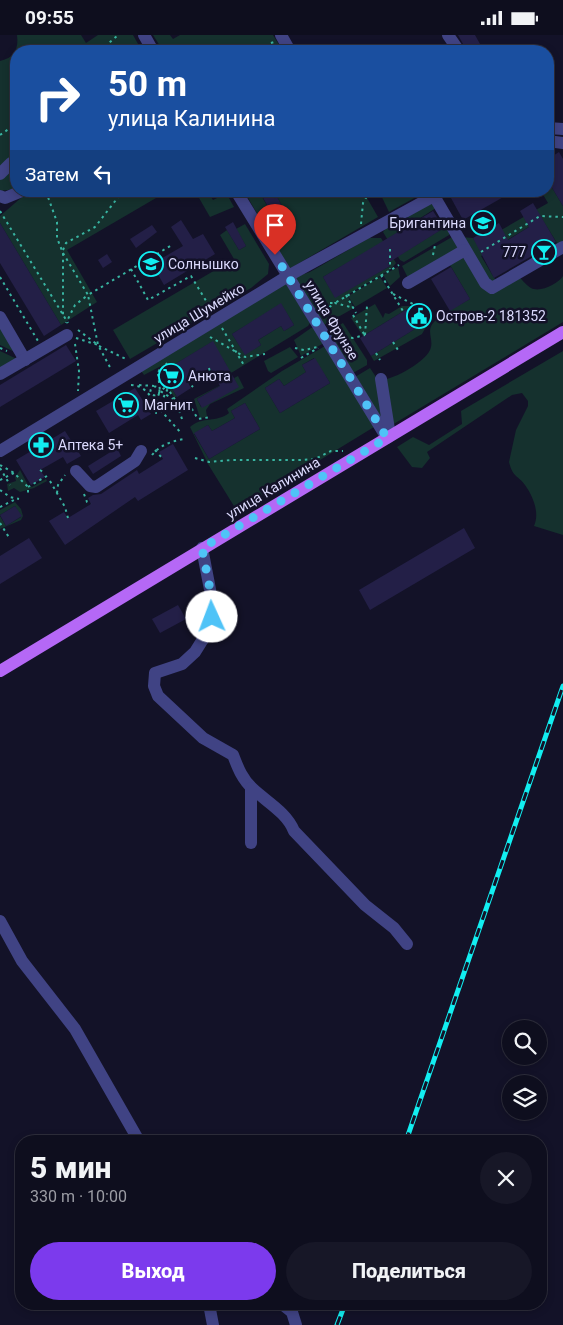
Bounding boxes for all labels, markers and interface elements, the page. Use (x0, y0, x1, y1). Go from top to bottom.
text: 09:55 (25, 6, 74, 29)
text: 50 m (108, 64, 187, 105)
icon: right (25, 65, 90, 130)
text: улица Калинина (108, 106, 275, 131)
icon: left (89, 160, 117, 188)
text: Затем (25, 163, 79, 186)
pin (254, 204, 296, 255)
school or university icon: Бригантина (470, 210, 496, 236)
icon: arrive (261, 211, 289, 239)
place label: Бригантина (389, 215, 466, 231)
bar icon: 777 (531, 239, 557, 265)
place label: 777 (502, 244, 526, 260)
school or university icon: Солнышко (138, 251, 164, 277)
place label: Солнышко (168, 256, 239, 272)
street label: улица Фрунзе (302, 277, 362, 363)
street label: улица Шумейко (151, 280, 247, 346)
public building icon: Остров-2 181352 (406, 303, 432, 329)
place label: Остров-2 181352 (436, 308, 546, 324)
supermarket icon: Анюта (158, 363, 184, 389)
place label: Анюта (188, 368, 231, 384)
supermarket icon: Магнит (113, 392, 139, 418)
place label: Магнит (144, 397, 193, 413)
pharmacy icon: Аптека 5+ (28, 432, 54, 458)
place label: Аптека 5+ (58, 437, 123, 453)
street label: улица Калинина (223, 454, 323, 522)
position arrow (185, 590, 237, 642)
map controls (502, 1020, 547, 1120)
button: search (502, 1020, 547, 1065)
button: layers (502, 1075, 547, 1120)
text: 5 мин (30, 1150, 111, 1185)
button: close (480, 1152, 532, 1204)
text: 330 m · 10:00 (30, 1187, 127, 1206)
button: Выход (30, 1242, 276, 1300)
button: Поделиться (286, 1242, 532, 1300)

